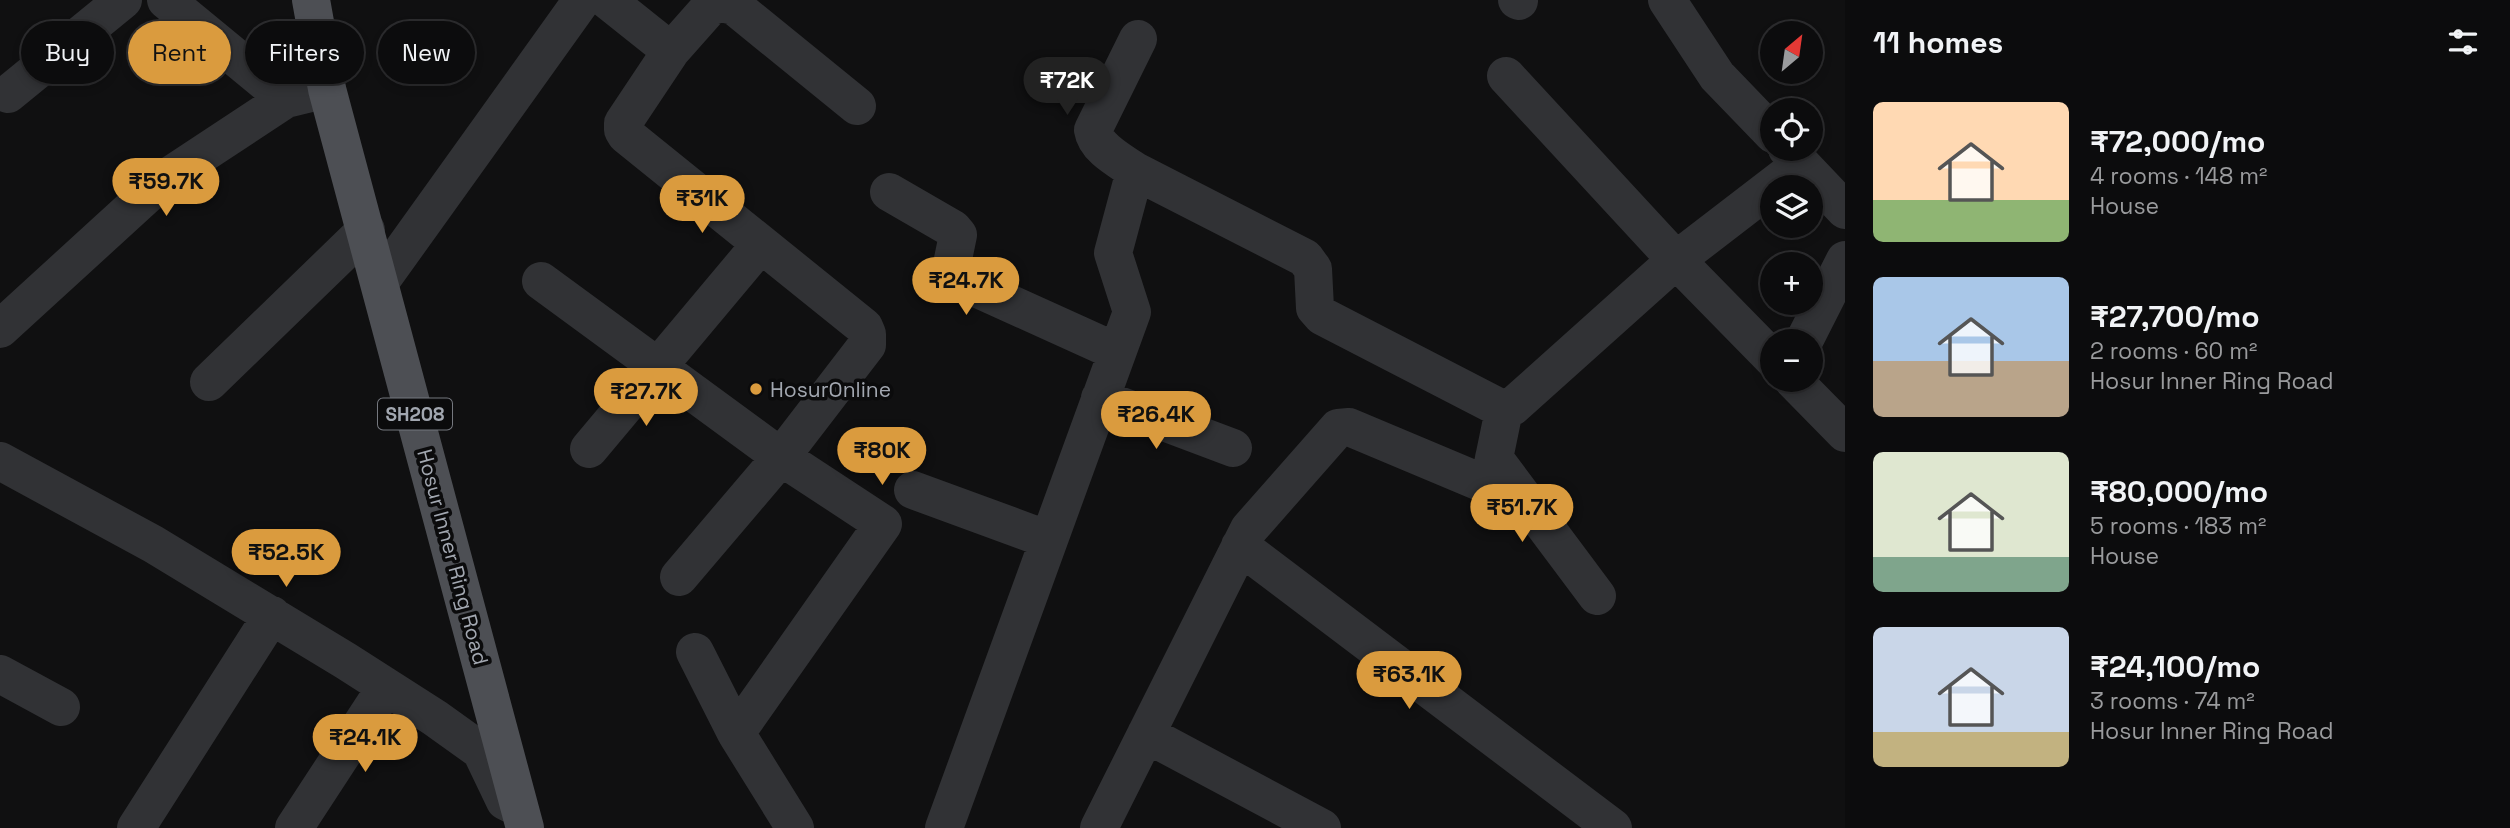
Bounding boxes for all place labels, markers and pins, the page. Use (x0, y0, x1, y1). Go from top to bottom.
pin: ₹72K (1026, 58, 1108, 117)
pin: ₹59.7K (109, 158, 223, 218)
pin: ₹31K (661, 176, 743, 235)
pin: ₹24.7K (909, 258, 1023, 317)
pin: ₹27.7K (589, 368, 703, 428)
place label: HosurOnline (770, 376, 891, 403)
marker: HosurOnline (748, 381, 764, 397)
pin: ₹26.4K (1099, 392, 1213, 451)
pin: ₹80K (841, 428, 923, 487)
pin: ₹51.7K (1465, 484, 1579, 544)
pin: ₹52.5K (229, 530, 343, 589)
pin: ₹63.1K (1352, 652, 1466, 711)
pin: ₹24.1K (308, 714, 422, 774)

